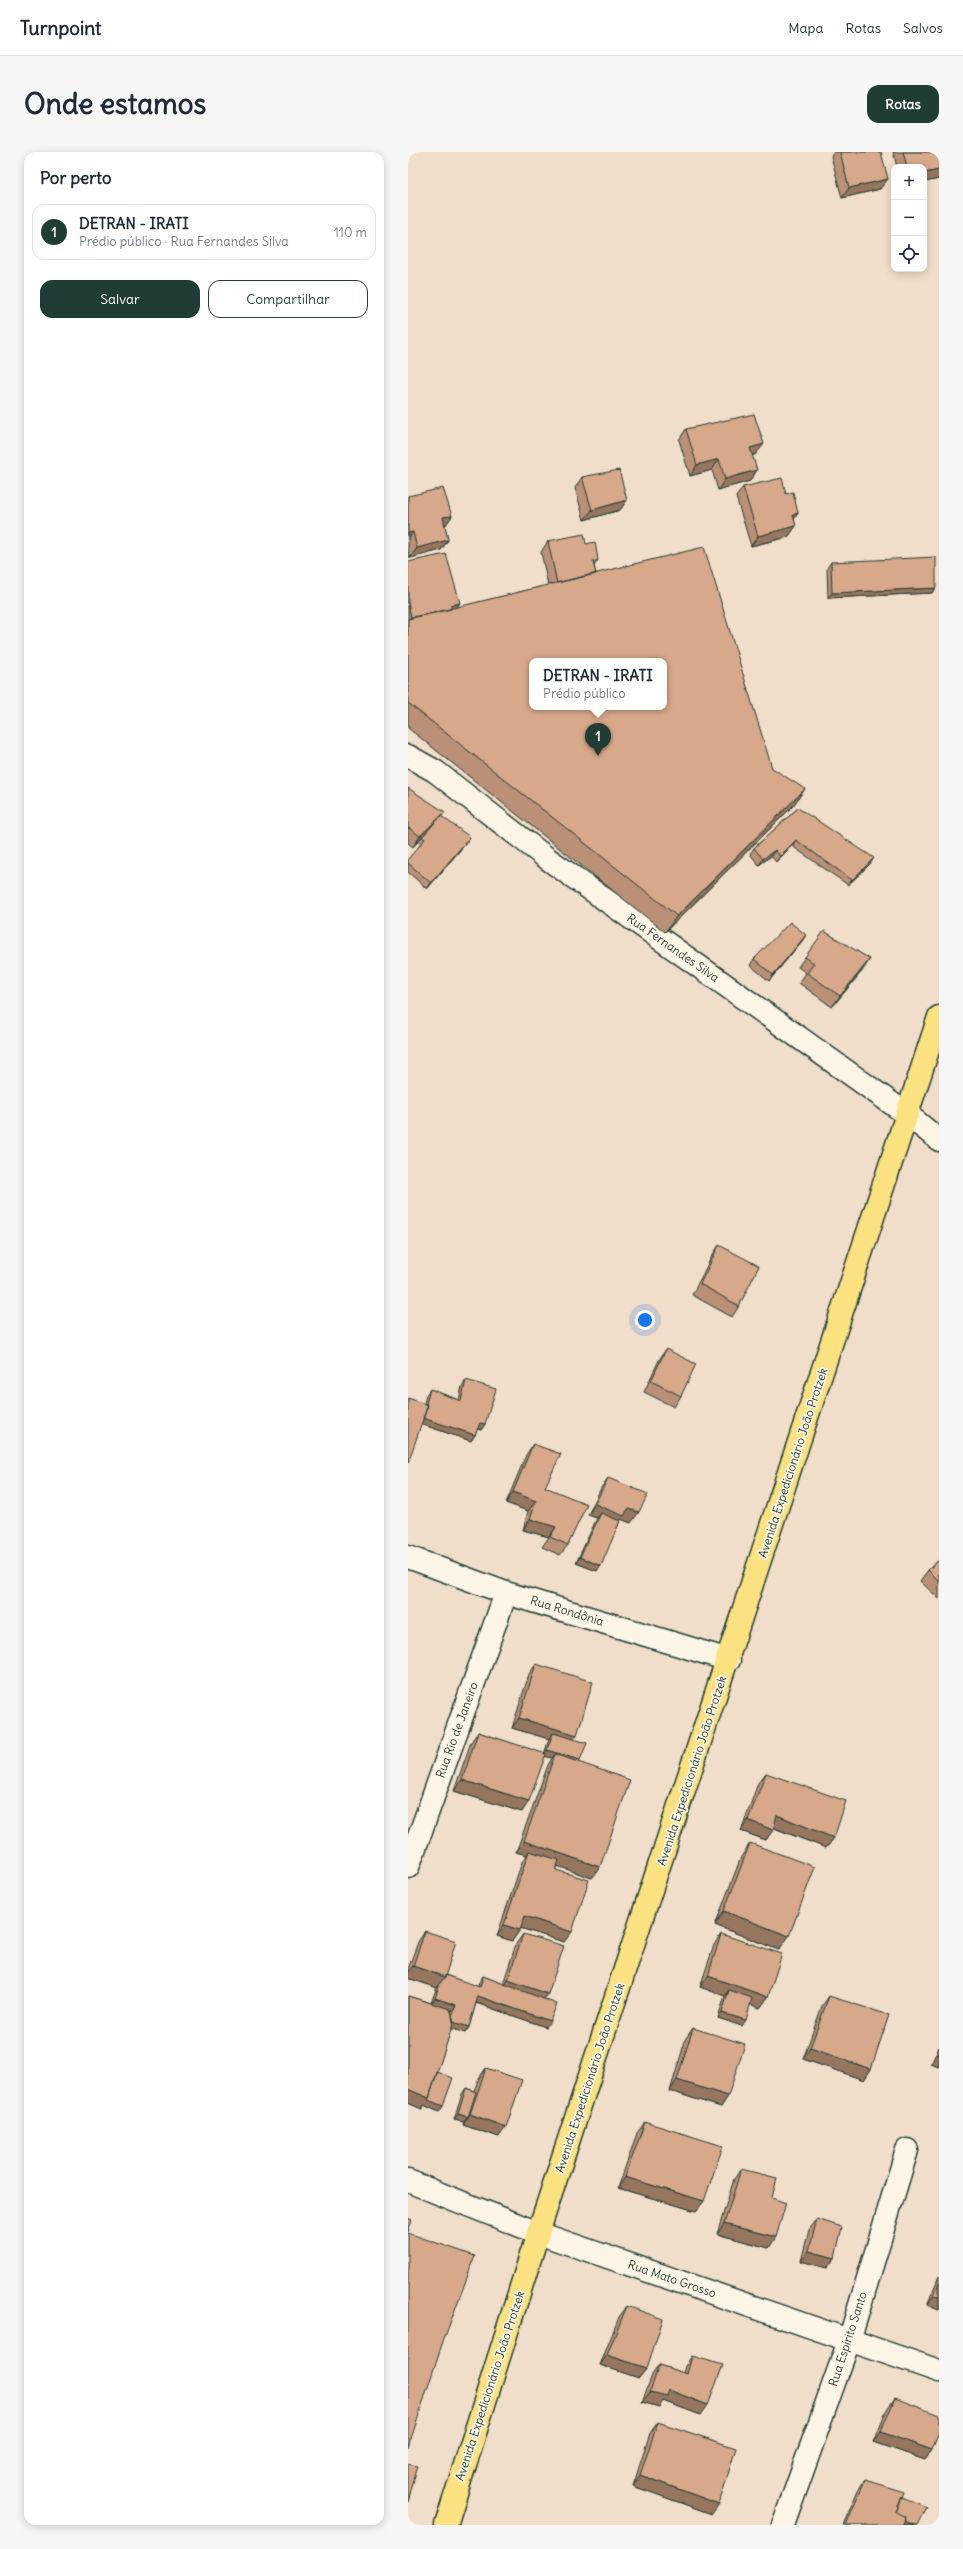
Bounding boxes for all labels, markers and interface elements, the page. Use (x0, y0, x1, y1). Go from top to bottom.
text: Turnpoint (20, 16, 101, 40)
text: Mapa (788, 19, 823, 37)
text: Rotas (845, 19, 881, 37)
text: Salvos (903, 19, 943, 37)
button: Rotas (867, 85, 939, 123)
text: Onde estamos (24, 86, 206, 122)
map controls (891, 164, 927, 272)
button: + (891, 164, 927, 200)
text: Por perto (40, 167, 111, 189)
button: − (891, 200, 927, 236)
text: DETRAN - IRATI (79, 214, 189, 233)
text: 1 (51, 224, 57, 241)
text: 110 m (334, 224, 367, 241)
text: Prédio público · Rua Fernandes Silva (79, 233, 289, 250)
button: locate (891, 236, 927, 272)
button: Salvar (40, 280, 200, 318)
button: Compartilhar (208, 280, 368, 318)
popup (529, 658, 667, 710)
text: DETRAN - IRATI (543, 666, 653, 685)
text: Prédio público (543, 685, 626, 702)
pin: 1 (585, 723, 611, 756)
street label: Rua Fernandes Silva (624, 910, 722, 985)
your location (635, 1310, 655, 1330)
street label: Avenida Expedicionário João Protzek (755, 1366, 830, 1560)
street label: Rua Rondônia (529, 1592, 606, 1629)
street label: Avenida Expedicionário João Protzek (654, 1674, 729, 1868)
street label: Rua Rio de Janeiro (432, 1680, 481, 1780)
street label: Avenida Expedicionário João Protzek (552, 1981, 627, 2175)
street label: Rua Mato Grosso (626, 2256, 718, 2301)
street label: Avenida Expedicionário João Protzek (452, 2289, 527, 2483)
street label: Rua Espírito Santo (825, 2289, 870, 2388)

